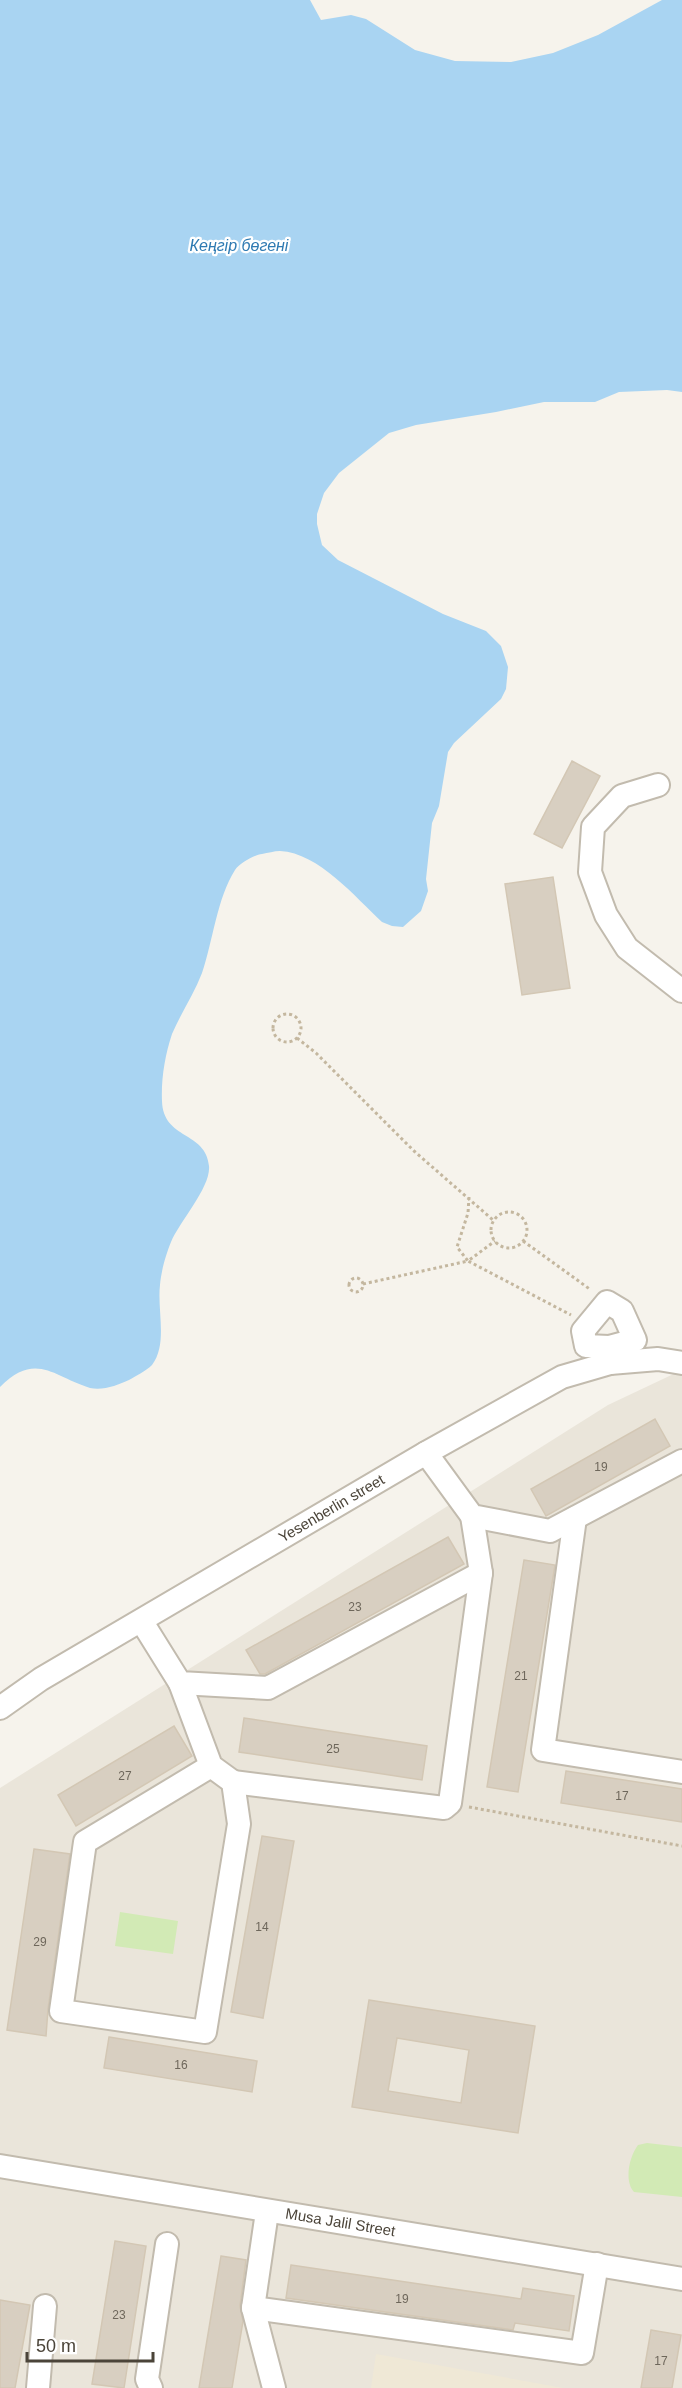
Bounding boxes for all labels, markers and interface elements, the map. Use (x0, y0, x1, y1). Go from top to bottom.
water label: Кеңгір бөгені (190, 237, 289, 254)
house number: 19 (594, 1460, 608, 1474)
street label: Yesenberlin street (275, 1470, 388, 1546)
house number: 23 (348, 1600, 362, 1614)
house number: 21 (514, 1669, 528, 1683)
house number: 25 (326, 1742, 340, 1756)
house number: 27 (118, 1769, 132, 1783)
house number: 17 (615, 1789, 629, 1803)
house number: 14 (255, 1920, 269, 1934)
house number: 29 (33, 1935, 47, 1949)
house number: 16 (174, 2058, 188, 2072)
street label: Musa Jalil Street (284, 2204, 397, 2239)
house number: 19 (395, 2292, 409, 2306)
house number: 23 (112, 2308, 126, 2322)
scale bar (27, 2325, 153, 2363)
text: 50 m (36, 2336, 76, 2356)
house number: 17 (654, 2354, 668, 2368)

